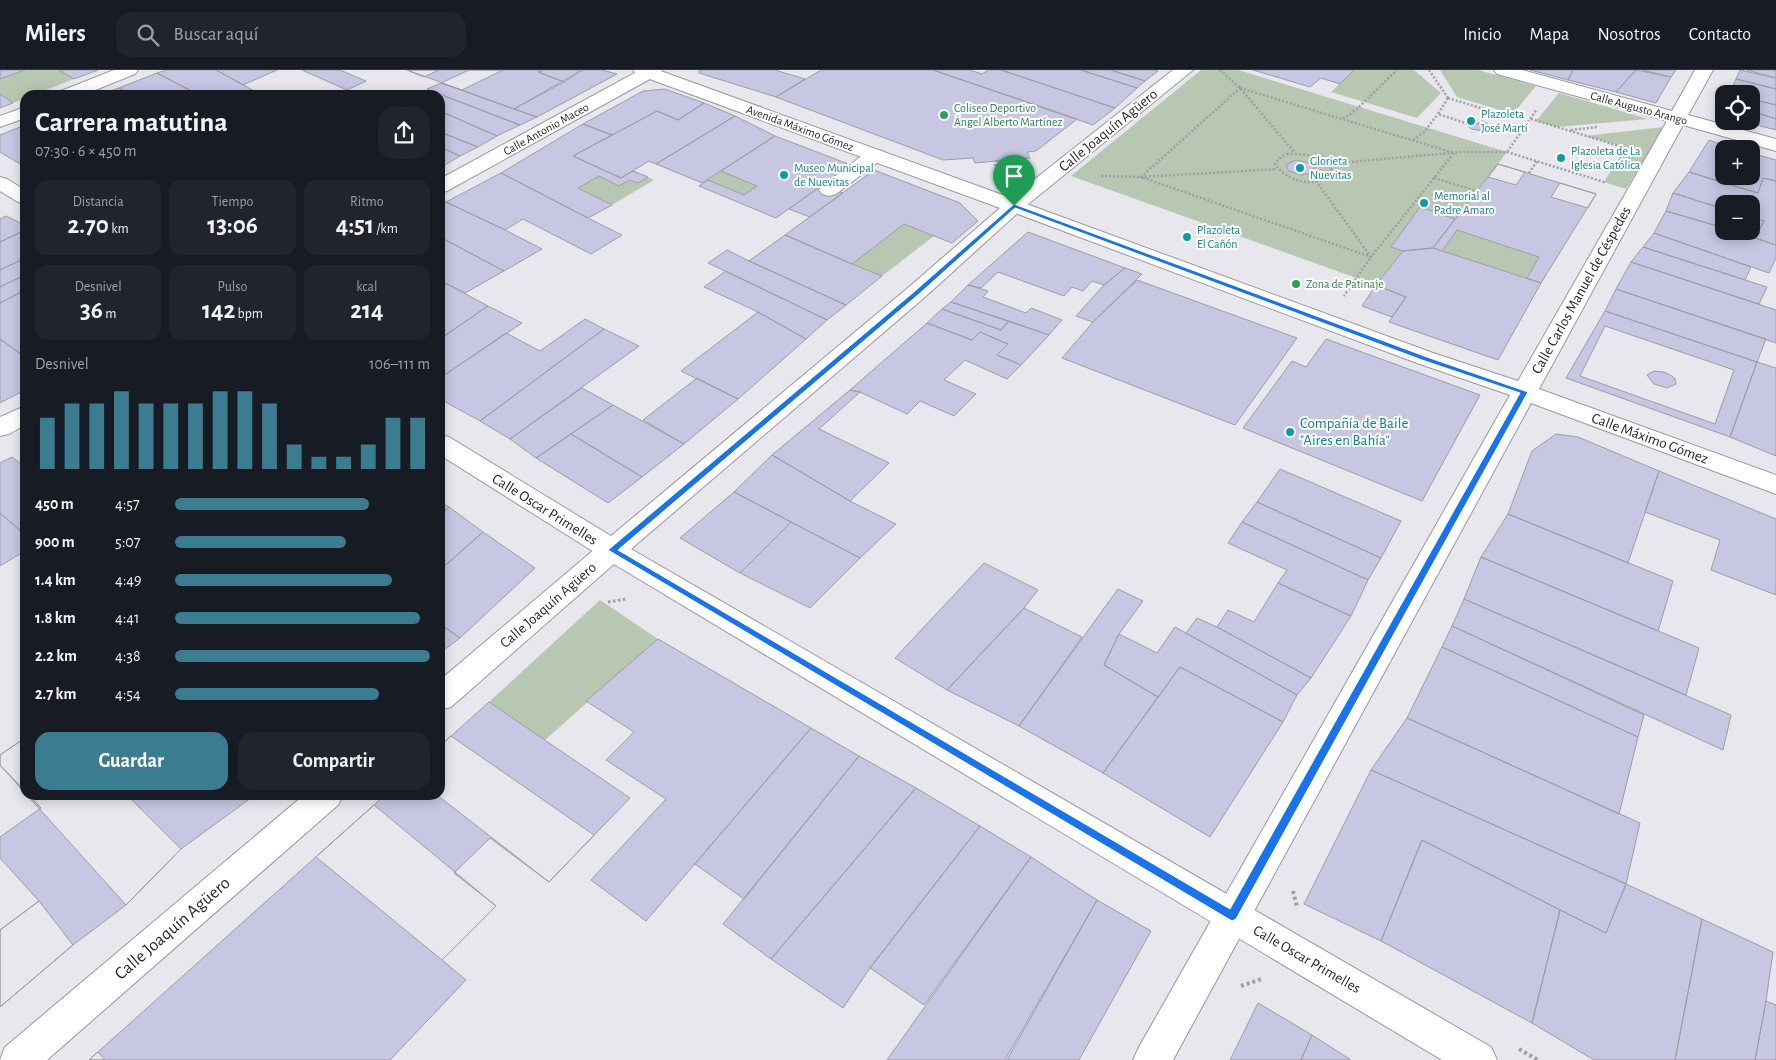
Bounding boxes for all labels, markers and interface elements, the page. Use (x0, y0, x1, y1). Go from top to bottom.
search box (116, 12, 466, 57)
icon: search (134, 21, 162, 49)
text: Milers (25, 22, 86, 46)
text: Buscar aquí (174, 25, 258, 44)
text: Inicio (1463, 26, 1502, 44)
text: Mapa (1530, 26, 1569, 44)
text: Nosotros (1597, 26, 1661, 44)
text: Contacto (1689, 26, 1751, 44)
map controls (1715, 85, 1760, 240)
button: locate (1715, 85, 1760, 130)
street label: Calle Joaquín Agüero (1056, 86, 1160, 175)
street label: Calle Augusto Arango (1589, 89, 1689, 127)
street label: Calle Antonio Maceo (501, 101, 591, 157)
place label: Coliseo Deportivo Ángel Alberto Martínez (954, 102, 1062, 128)
street label: Avenida Máximo Gómez (745, 103, 855, 153)
button: share (378, 107, 430, 159)
place label: Plazoleta José Martí (1481, 108, 1528, 134)
text: Carrera matutina (35, 109, 228, 137)
marker: Coliseo Deportivo Ángel Alberto Martínez (938, 109, 950, 121)
marker: Plazoleta José Martí (1465, 115, 1477, 127)
button: + (1715, 140, 1760, 185)
text: 07:30 · 6 × 450 m (35, 143, 137, 159)
place label: Plazoleta de La Iglesia Católica (1571, 145, 1641, 171)
marker: Plazoleta de La Iglesia Católica (1555, 152, 1567, 164)
pin (993, 155, 1035, 206)
place label: Glorieta Nuevitas (1310, 155, 1352, 181)
place label: Museo Municipal de Nuevitas (794, 162, 874, 188)
icon: arrive (1000, 162, 1028, 190)
marker: Glorieta Nuevitas (1294, 162, 1306, 174)
marker: Museo Municipal de Nuevitas (778, 169, 790, 181)
place label: Memorial al Padre Amaro (1434, 190, 1495, 216)
text: Distancia (73, 195, 124, 209)
text: Tiempo (212, 195, 253, 209)
text: Ritmo (350, 195, 384, 209)
button: − (1715, 195, 1760, 240)
marker: Memorial al Padre Amaro (1418, 197, 1430, 209)
street label: Calle Carlos Manuel de Céspedes (1529, 204, 1634, 376)
text: 2.70 (68, 213, 109, 238)
text: 13:06 (207, 213, 258, 238)
text: 4:51 (336, 213, 374, 238)
text: km (109, 222, 129, 236)
text: /km (374, 222, 398, 236)
place label: Plazoleta El Cañón (1197, 224, 1241, 250)
marker: Plazoleta El Cañón (1181, 231, 1193, 243)
marker: Zona de Patinaje (1290, 278, 1302, 290)
place label: Zona de Patinaje (1306, 278, 1384, 291)
text: Desnivel (75, 280, 122, 294)
text: Pulso (218, 280, 247, 294)
text: kcal (356, 280, 378, 294)
text: 36 (80, 298, 103, 323)
text: 142 (202, 298, 235, 323)
text: 214 (350, 298, 384, 323)
text: m (103, 307, 116, 321)
text: bpm (235, 307, 263, 321)
text: Desnivel (35, 356, 89, 372)
text: 106–111 m (369, 356, 430, 372)
street label: Calle Máximo Gómez (1589, 410, 1710, 467)
place label: Compañía de Baile "Aires en Bahía" (1300, 416, 1408, 448)
marker: Compañía de Baile "Aires en Bahía" (1284, 426, 1296, 438)
street label: Calle Oscar Primelles (489, 471, 600, 548)
text: 450 m (35, 496, 74, 512)
text: 4:57 (115, 496, 140, 512)
text: 900 m (35, 534, 75, 550)
text: 5:07 (115, 534, 140, 550)
street label: Calle Joaquín Agüero (497, 560, 599, 651)
text: 1.4 km (35, 572, 76, 588)
text: 4:49 (115, 572, 142, 588)
text: 1.8 km (35, 610, 76, 626)
text: 4:41 (115, 610, 140, 626)
text: 2.2 km (35, 648, 77, 664)
text: 4:38 (115, 648, 141, 664)
text: 2.7 km (35, 686, 76, 702)
text: 4:54 (115, 686, 141, 702)
button: Guardar (35, 732, 228, 790)
button: Compartir (238, 732, 430, 790)
street label: Calle Joaquín Agüero (111, 874, 234, 984)
street label: Calle Oscar Primelles (1251, 923, 1363, 996)

